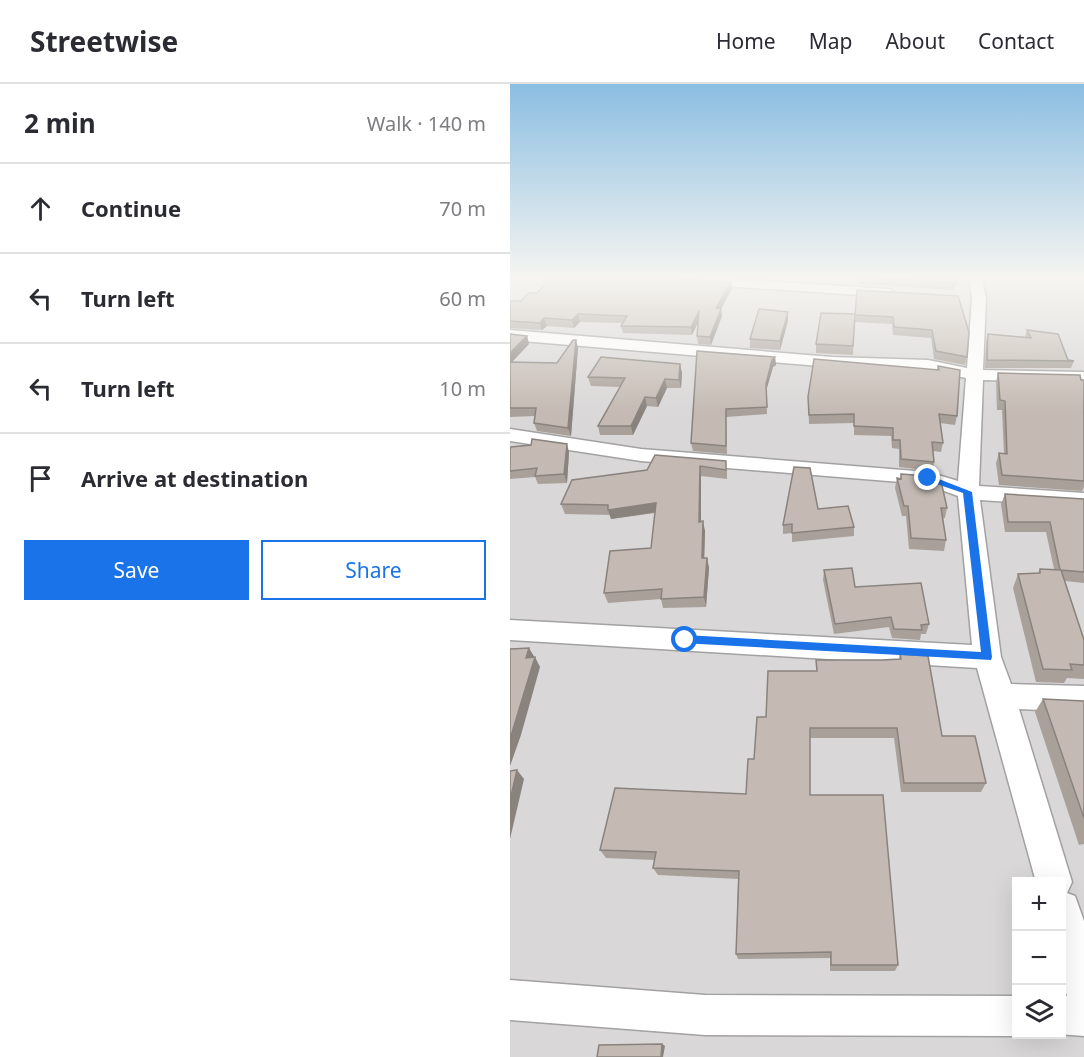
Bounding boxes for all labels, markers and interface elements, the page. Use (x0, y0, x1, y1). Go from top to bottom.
text: Streetwise (30, 22, 178, 60)
text: Home (716, 27, 776, 55)
text: Map (809, 27, 852, 55)
text: About (885, 27, 945, 55)
text: Contact (978, 27, 1054, 55)
text: 2 min (24, 105, 96, 141)
text: Walk · 140 m (367, 110, 486, 137)
icon: ahead (24, 192, 57, 225)
text: Continue (81, 193, 181, 223)
text: 70 m (439, 195, 486, 222)
icon: left (24, 282, 57, 315)
text: Turn left (81, 283, 175, 313)
text: 60 m (439, 285, 486, 312)
icon: left (24, 372, 57, 405)
text: Turn left (81, 373, 175, 403)
text: 10 m (439, 375, 486, 402)
icon: arrive (24, 462, 57, 495)
text: Arrive at destination (81, 463, 308, 493)
route end (914, 464, 940, 490)
button: Save (24, 540, 249, 600)
button: Share (261, 540, 486, 600)
route start (671, 626, 697, 652)
map controls (1012, 877, 1066, 1039)
button: + (1012, 877, 1066, 931)
button: − (1012, 931, 1066, 985)
button: layers (1012, 985, 1066, 1039)

